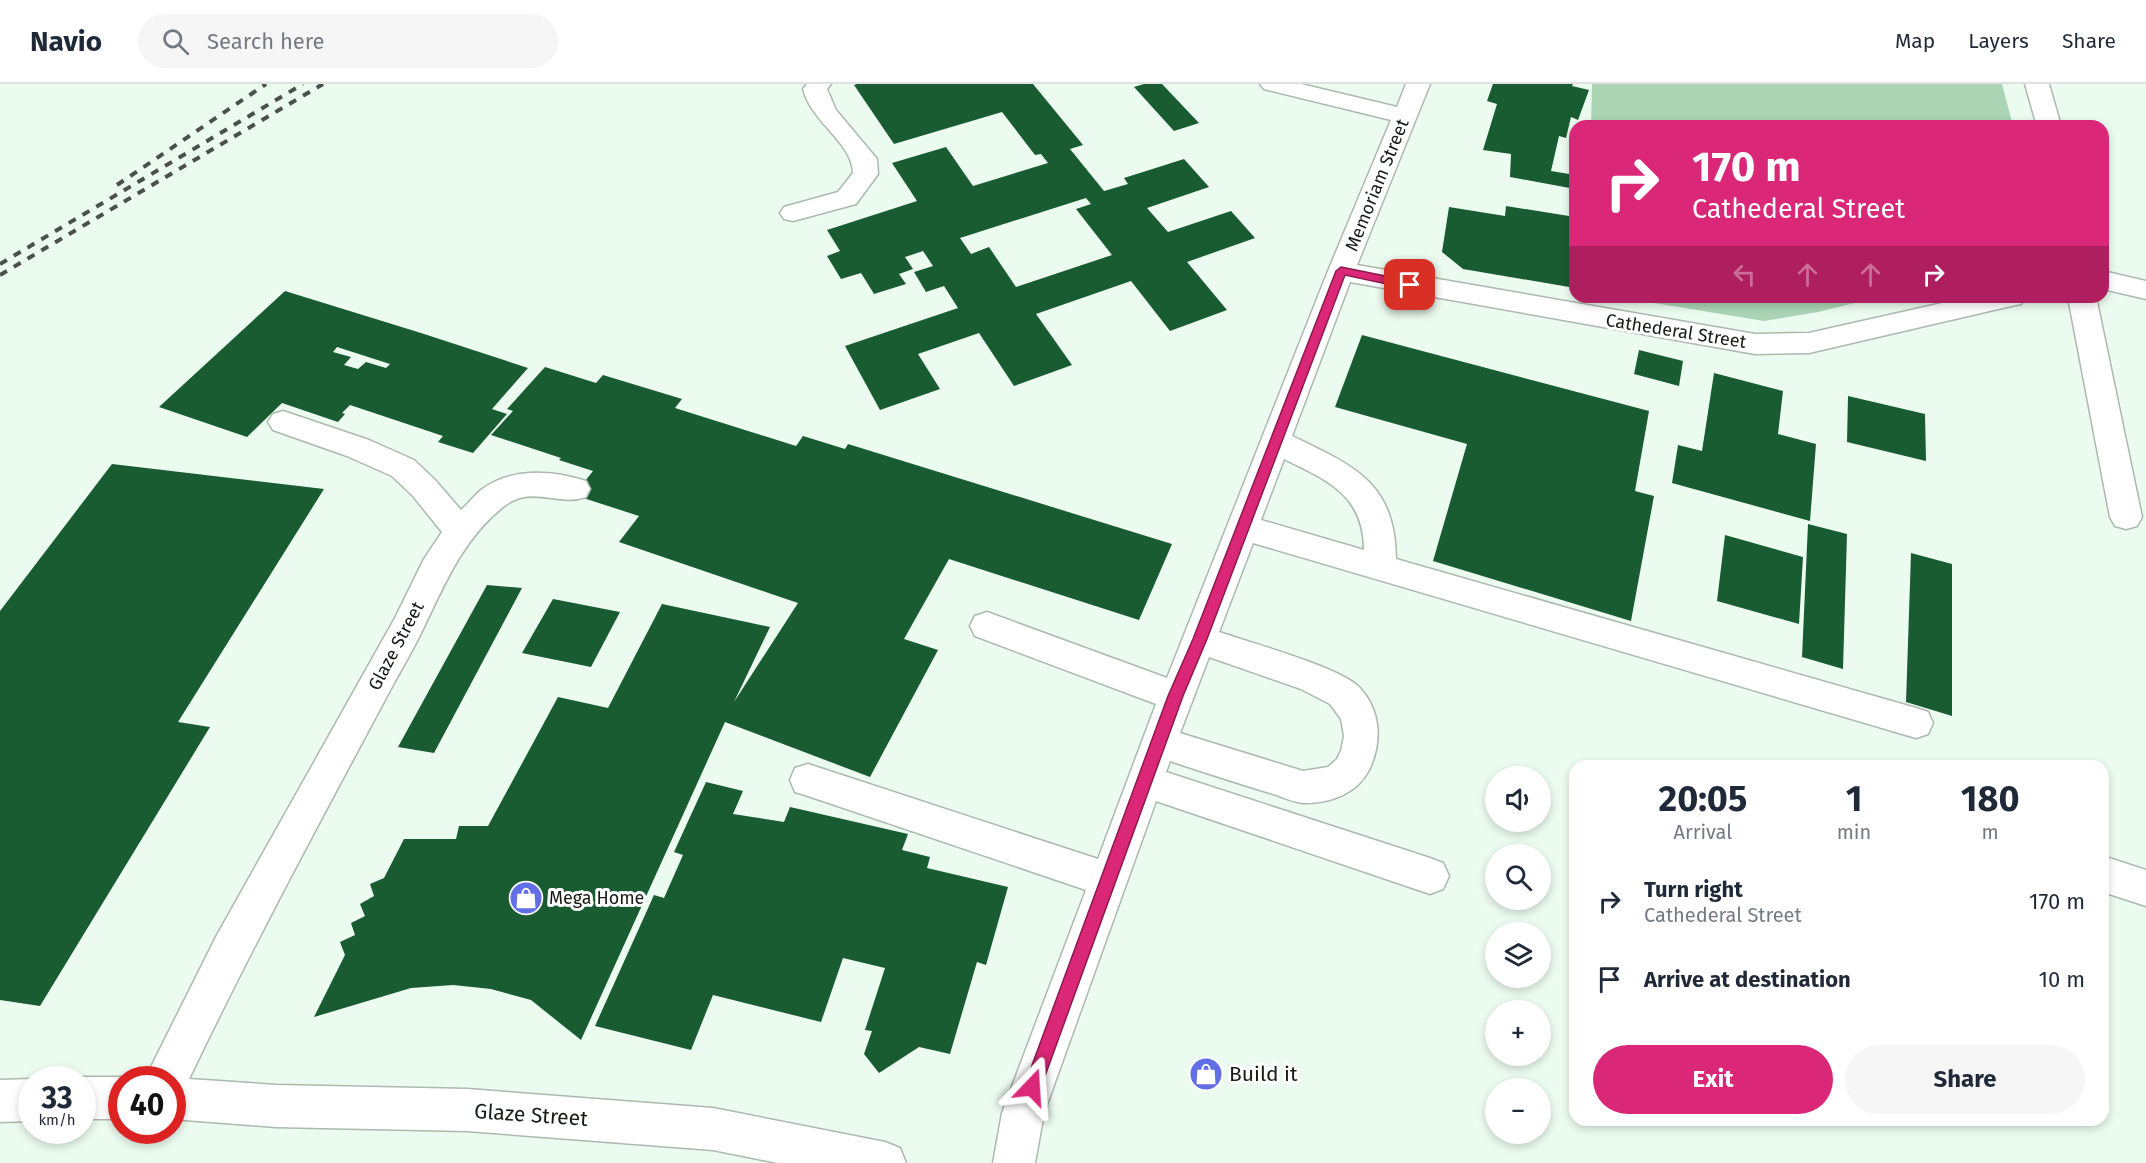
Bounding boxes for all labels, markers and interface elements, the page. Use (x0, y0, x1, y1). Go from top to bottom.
search box (138, 14, 558, 68)
text: Navio (30, 25, 102, 58)
icon: search (159, 25, 192, 58)
text: Search here (207, 28, 325, 55)
text: Map (1895, 28, 1935, 54)
text: Layers (1968, 28, 2029, 54)
text: Share (2062, 28, 2116, 54)
street label: Memoriam Street (1340, 115, 1414, 254)
text: 170 m (1692, 142, 1801, 192)
icon: right (1593, 144, 1671, 222)
text: Cathederal Street (1692, 193, 1905, 225)
icon: left (1728, 258, 1761, 291)
icon: ahead (1791, 258, 1824, 291)
icon: ahead (1854, 258, 1887, 291)
icon: right (1917, 258, 1950, 291)
pin (1384, 259, 1435, 310)
icon: arrive (1393, 268, 1426, 301)
street label: Cathederal Street (1604, 309, 1748, 353)
street label: Glaze Street (363, 597, 429, 694)
map controls (1485, 766, 1551, 1144)
button: sound (1485, 766, 1551, 832)
text: 20:05 (1659, 777, 1747, 821)
text: 1 (1846, 777, 1862, 821)
text: 180 (1961, 777, 2019, 821)
text: Arrival (1674, 820, 1732, 844)
text: min (1837, 820, 1871, 844)
text: m (1982, 820, 1999, 844)
button: search (1485, 844, 1551, 910)
text: Turn right (1644, 876, 1743, 903)
shop icon: Mega Home (508, 880, 544, 916)
icon: right (1593, 885, 1626, 918)
place label: Mega Home (549, 887, 644, 909)
text: 170 m (2029, 888, 2085, 915)
text: Cathederal Street (1644, 903, 1802, 927)
button: layers (1485, 922, 1551, 988)
icon: arrive (1593, 963, 1626, 996)
text: Arrive at destination (1644, 966, 1851, 993)
text: 10 m (2039, 966, 2085, 993)
button: + (1485, 1000, 1551, 1066)
button: Exit (1593, 1045, 1833, 1114)
button: Share (1845, 1045, 2085, 1114)
position arrow (1000, 1055, 1064, 1119)
shop icon: Build it (1188, 1056, 1224, 1092)
place label: Build it (1229, 1061, 1298, 1087)
speed limit sign: 40 (108, 1066, 186, 1144)
button: − (1485, 1078, 1551, 1144)
text: 33 (41, 1080, 73, 1116)
street label: Glaze Street (473, 1098, 589, 1132)
text: km/h (38, 1111, 76, 1129)

